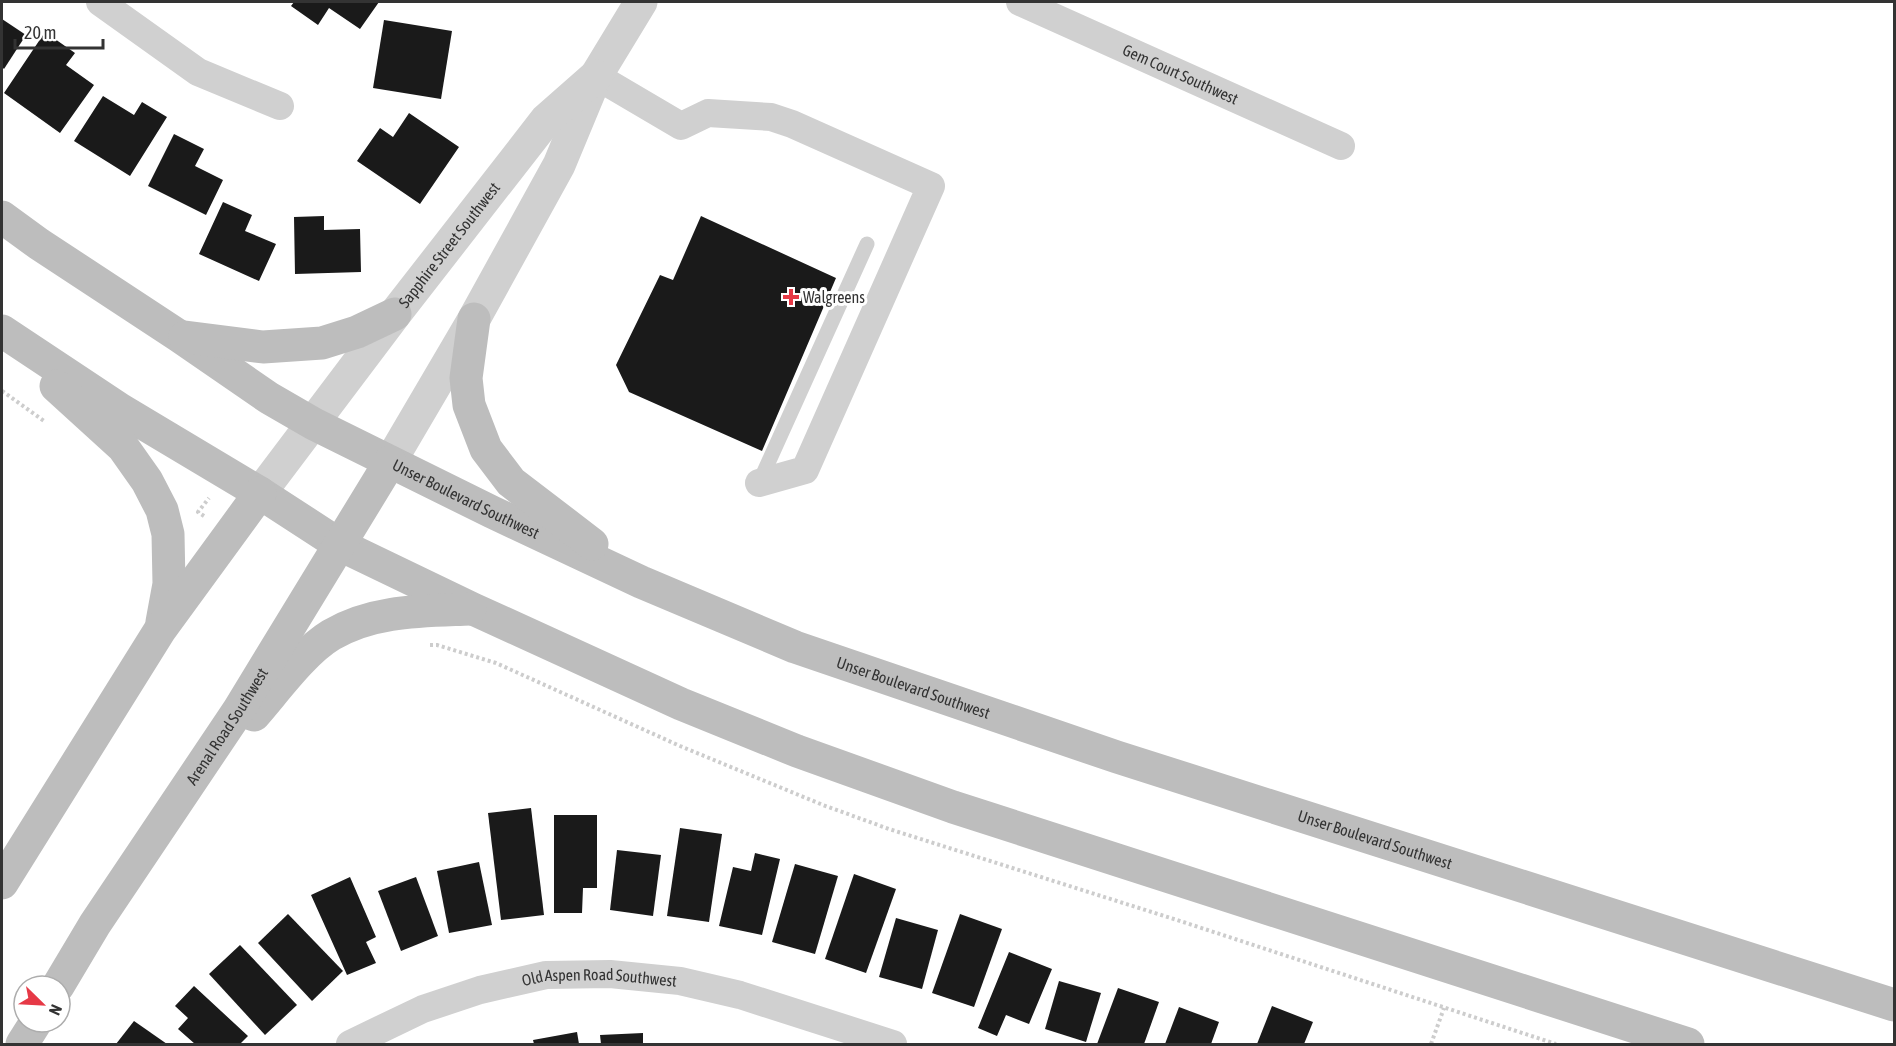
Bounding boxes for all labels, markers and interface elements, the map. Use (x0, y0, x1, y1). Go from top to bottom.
scale bar (15, 12, 104, 50)
text: 20 m (24, 22, 56, 43)
street label: Gem Court Southwest (1120, 40, 1241, 108)
street label: Sapphire Street Southwest (395, 178, 503, 311)
place label: Walgreens (803, 288, 865, 307)
marker: Walgreens (784, 290, 798, 304)
street label: Unser Boulevard Southwest (390, 455, 543, 542)
street label: Unser Boulevard Southwest (834, 653, 993, 722)
street label: Arenal Road Southwest (182, 664, 271, 788)
street label: Unser Boulevard Southwest (1296, 806, 1455, 872)
street label: Old Aspen Road Southwest (520, 965, 678, 990)
north arrow (12, 974, 72, 1034)
text: N (46, 1002, 66, 1018)

